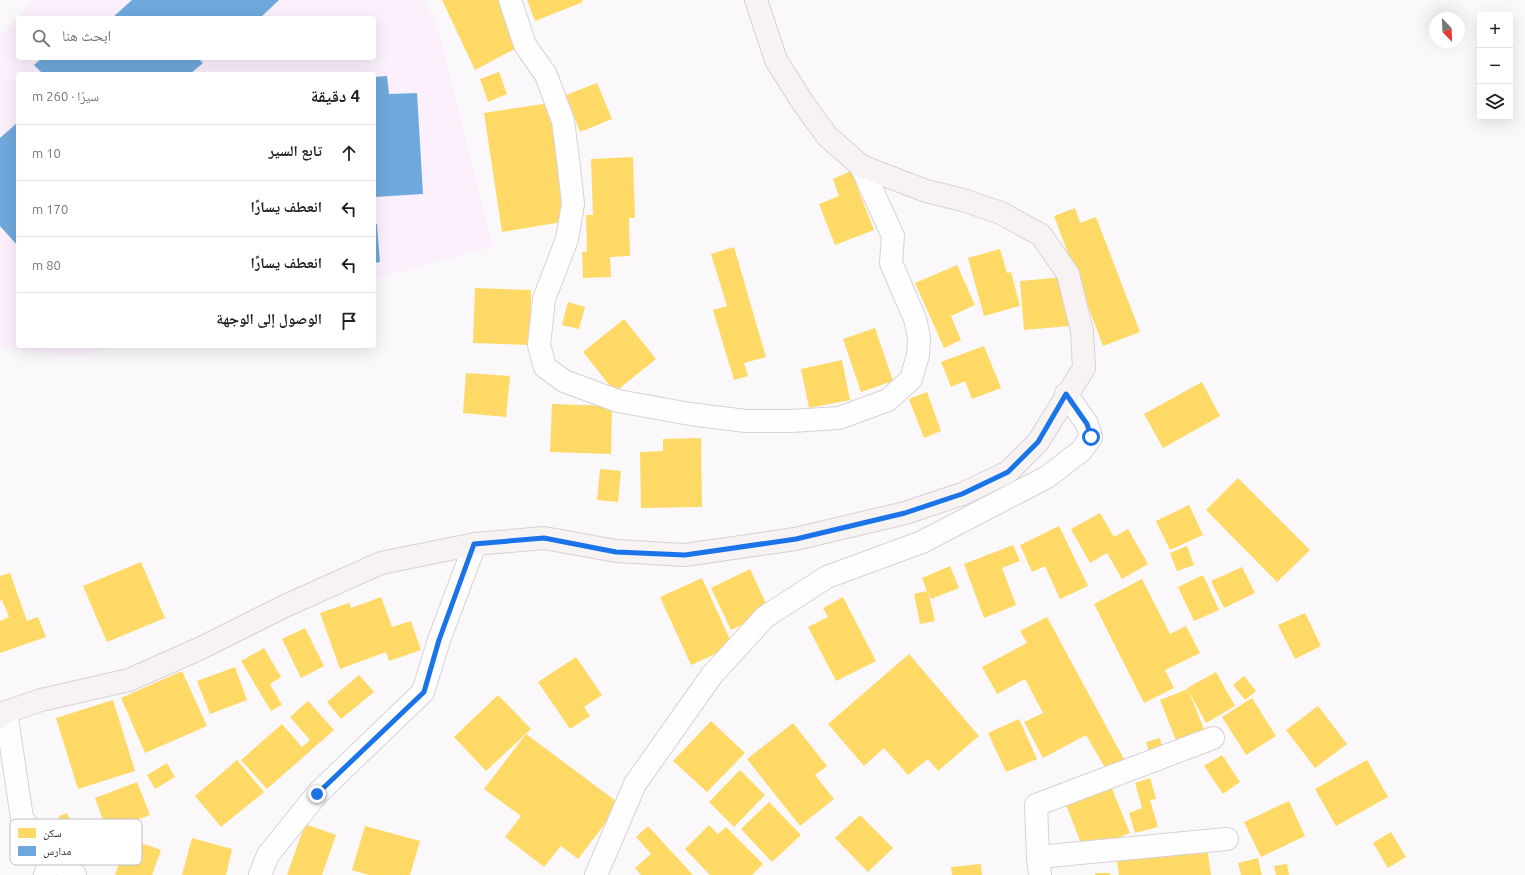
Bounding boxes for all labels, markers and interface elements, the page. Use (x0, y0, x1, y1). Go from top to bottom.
north arrow (1429, 12, 1465, 48)
map controls (1477, 12, 1513, 120)
button: + (1477, 12, 1513, 48)
search box (16, 16, 376, 60)
icon: search (30, 27, 52, 49)
text: ابحث هنا (62, 27, 111, 44)
button: − (1477, 48, 1513, 84)
button: layers (1477, 84, 1513, 120)
text: 4 دقيقة (311, 86, 360, 105)
text: سيرًا · 260 m (32, 89, 99, 103)
text: تابع السير (268, 142, 322, 159)
icon: ahead (338, 142, 360, 164)
text: 10 m (32, 146, 61, 160)
text: انعطف يسارًا (250, 198, 322, 215)
icon: left (338, 198, 360, 220)
text: 170 m (32, 202, 68, 216)
text: انعطف يسارًا (250, 254, 322, 271)
icon: left (338, 254, 360, 276)
text: 80 m (32, 258, 61, 272)
text: الوصول إلى الوجهة (216, 310, 322, 327)
icon: arrive (338, 310, 360, 332)
route start (1082, 428, 1100, 446)
route end (308, 785, 326, 803)
legend (10, 819, 142, 865)
text: سكن (43, 827, 62, 840)
text: مدارس (43, 845, 71, 858)

